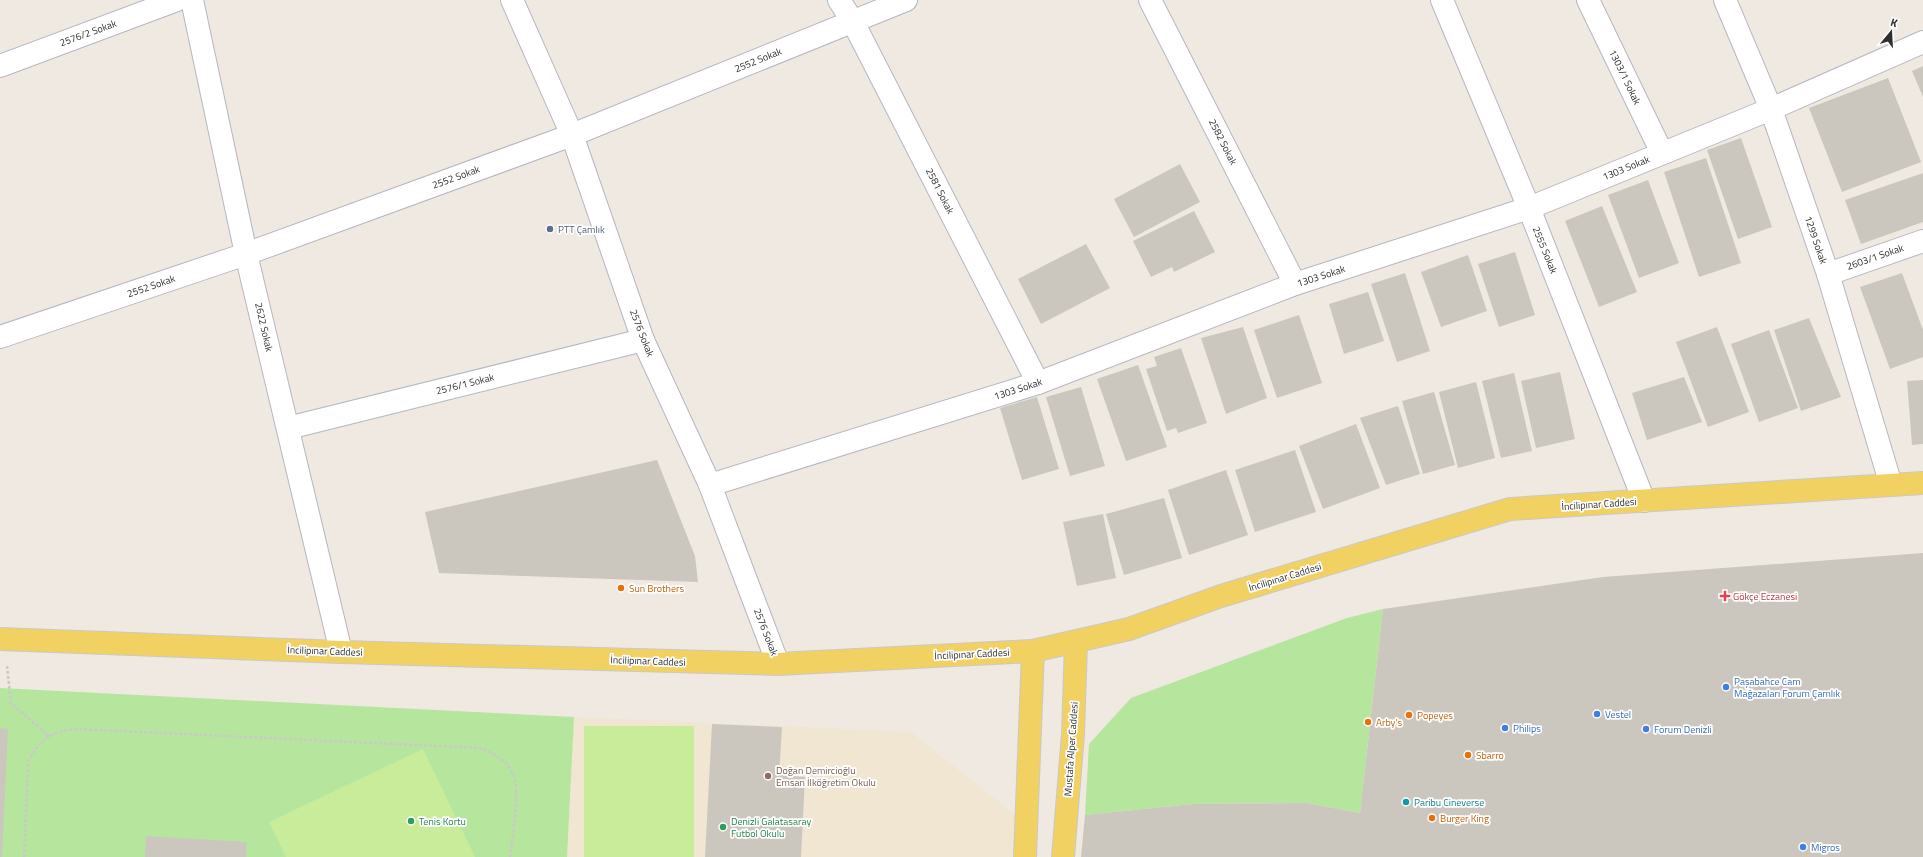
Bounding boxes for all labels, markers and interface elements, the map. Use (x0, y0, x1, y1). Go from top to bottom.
north arrow (1871, 12, 1911, 52)
text: K (1889, 14, 1900, 31)
street label: 2576/2 Sokak (57, 16, 119, 50)
street label: 2552 Sokak (732, 44, 784, 76)
street label: 1303/1 Sokak (1605, 47, 1645, 107)
street label: 2582 Sokak (1205, 116, 1241, 168)
street label: 1303 Sokak (1600, 152, 1652, 184)
street label: 2552 Sokak (430, 161, 482, 193)
street label: 2581 Sokak (922, 165, 958, 217)
street label: 1299 Sokak (1801, 214, 1831, 266)
place label: PTT Çamlık (558, 222, 605, 237)
marker: PTT Çamlık (545, 224, 555, 234)
street label: 2555 Sokak (1529, 224, 1561, 276)
street label: 2603/1 Sokak (1844, 240, 1906, 274)
street label: 1303 Sokak (1295, 261, 1347, 291)
street label: 2552 Sokak (125, 271, 177, 301)
street label: 2622 Sokak (251, 301, 277, 353)
street label: 2576 Sokak (626, 307, 658, 359)
street label: 2576/1 Sokak (434, 369, 496, 398)
street label: 1303 Sokak (992, 374, 1044, 404)
street label: İncilipınar Caddesi (1561, 494, 1637, 514)
street label: İncilipınar Caddesi (1247, 559, 1323, 595)
place label: Sun Brothers (629, 581, 684, 596)
marker: Sun Brothers (616, 583, 626, 593)
place label: Gökçe Eczanesi (1733, 589, 1797, 604)
marker: Gökçe Eczanesi (1720, 591, 1730, 601)
street label: 2576 Sokak (750, 606, 782, 658)
street label: İncilipınar Caddesi (287, 642, 363, 660)
street label: İncilipınar Caddesi (934, 645, 1010, 663)
street label: İncilipınar Caddesi (610, 652, 686, 670)
place label: Paşabahce Cam Mağazaları Forum Çamlık (1734, 674, 1840, 701)
marker: Paşabahce Cam Mağazaları Forum Çamlık (1721, 682, 1731, 692)
street label: Mustafa Alper Caddesi (1060, 701, 1082, 797)
place label: Vestel (1605, 707, 1631, 722)
place label: Popeyes (1417, 708, 1453, 723)
marker: Vestel (1592, 709, 1602, 719)
marker: Popeyes (1404, 710, 1414, 720)
place label: Arby's (1376, 715, 1402, 730)
marker: Arby's (1363, 717, 1373, 727)
place label: Philips (1513, 721, 1541, 736)
place label: Forum Denizli (1654, 722, 1712, 737)
marker: Philips (1500, 723, 1510, 733)
marker: Forum Denizli (1641, 724, 1651, 734)
place label: Sbarro (1476, 748, 1504, 763)
marker: Sbarro (1463, 750, 1473, 760)
place label: Doğan Demircioğlu Emsan İlköğretim Okulu (776, 763, 876, 790)
marker: Doğan Demircioğlu Emsan İlköğretim Okulu (763, 771, 773, 781)
place label: Paribu Cineverse (1414, 795, 1484, 810)
marker: Paribu Cineverse (1401, 797, 1411, 807)
place label: Burger King (1440, 811, 1489, 826)
marker: Burger King (1427, 813, 1437, 823)
place label: Tenis Kortu (419, 814, 466, 829)
place label: Denizli Galatasaray Futbol Okulu (731, 814, 811, 841)
marker: Tenis Kortu (406, 816, 416, 826)
marker: Denizli Galatasaray Futbol Okulu (718, 822, 728, 832)
place label: Migros (1811, 840, 1840, 855)
marker: Migros (1798, 842, 1808, 852)

